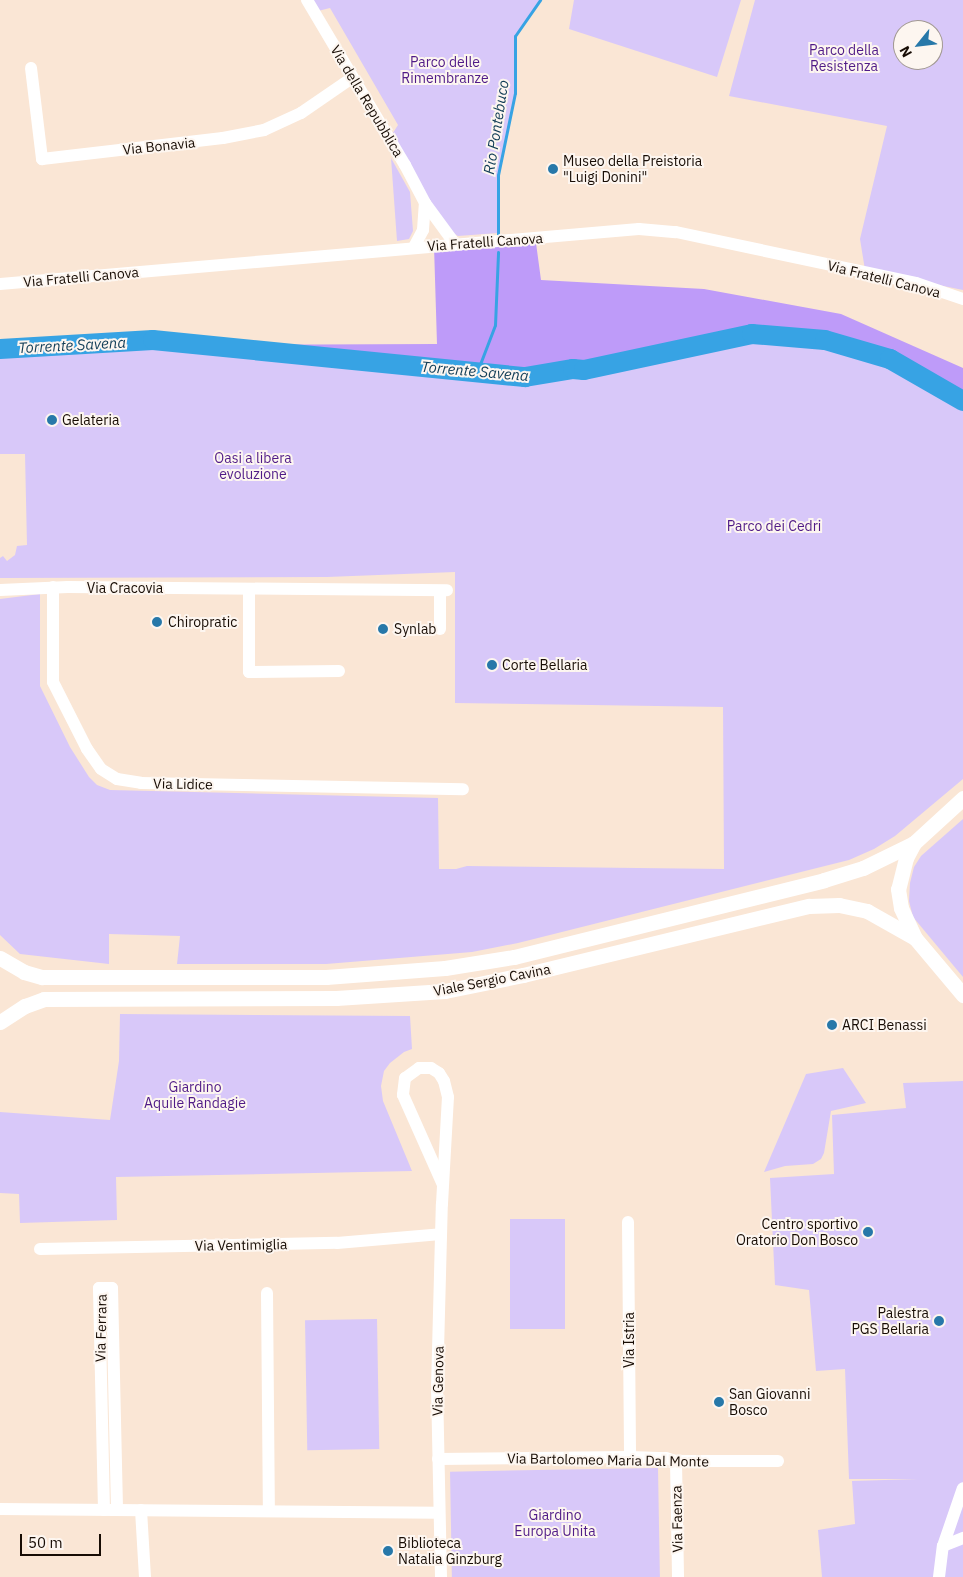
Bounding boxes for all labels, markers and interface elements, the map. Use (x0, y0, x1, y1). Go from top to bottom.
north arrow (893, 20, 943, 70)
street label: Via della Repubblica (327, 42, 407, 160)
park label: Parco della Resistenza (809, 42, 879, 74)
text: N (895, 43, 916, 61)
park label: Parco delle Rimembranze (401, 54, 489, 86)
water label: Rio Pontebuco (480, 79, 512, 175)
street label: Via Bonavia (122, 134, 196, 158)
place label: Museo della Preistoria "Luigi Donini" (563, 153, 702, 186)
marker: Museo della Preistoria "Luigi Donini" (547, 163, 559, 175)
street label: Via Fratelli Canova (427, 230, 543, 254)
street label: Via Fratelli Canova (826, 257, 942, 301)
street label: Via Fratelli Canova (23, 264, 139, 290)
water label: Torrente Savena (18, 333, 126, 357)
water label: Torrente Savena (421, 357, 529, 385)
place label: Gelateria (62, 412, 119, 428)
marker: Gelateria (46, 414, 58, 426)
park label: Oasi a libera evoluzione (214, 450, 292, 482)
park label: Parco dei Cedri (727, 518, 821, 534)
street label: Via Cracovia (87, 580, 163, 596)
place label: Chiropratic (168, 614, 237, 630)
marker: Chiropratic (150, 615, 164, 629)
place label: Synlab (394, 621, 436, 637)
marker: Synlab (376, 622, 390, 636)
place label: Corte Bellaria (502, 657, 588, 673)
marker: Corte Bellaria (486, 659, 498, 671)
street label: Via Lidice (153, 775, 213, 793)
street label: Viale Sergio Cavina (432, 960, 552, 1000)
place label: ARCI Benassi (842, 1017, 927, 1033)
marker: ARCI Benassi (826, 1019, 838, 1031)
park label: Giardino Aquile Randagie (144, 1079, 246, 1112)
place label: Centro sportivo Oratorio Don Bosco (736, 1216, 858, 1248)
marker: Centro sportivo Oratorio Don Bosco (862, 1226, 874, 1238)
street label: Via Ventimiglia (194, 1236, 288, 1254)
street label: Via Ferrara (92, 1294, 110, 1362)
place label: Palestra PGS Bellaria (851, 1305, 929, 1338)
street label: Via Istria (621, 1312, 637, 1368)
marker: Palestra PGS Bellaria (933, 1315, 945, 1327)
street label: Via Genova (429, 1346, 447, 1416)
place label: San Giovanni Bosco (729, 1386, 810, 1418)
marker: San Giovanni Bosco (713, 1396, 725, 1408)
street label: Via Bartolomeo Maria Dal Monte (507, 1450, 709, 1470)
street label: Via Faenza (668, 1485, 686, 1553)
park label: Giardino Europa Unita (514, 1507, 596, 1540)
scale bar (22, 1524, 104, 1556)
text: 50 m (28, 1533, 63, 1552)
place label: Biblioteca Natalia Ginzburg (398, 1535, 502, 1568)
marker: Biblioteca Natalia Ginzburg (382, 1545, 394, 1557)

